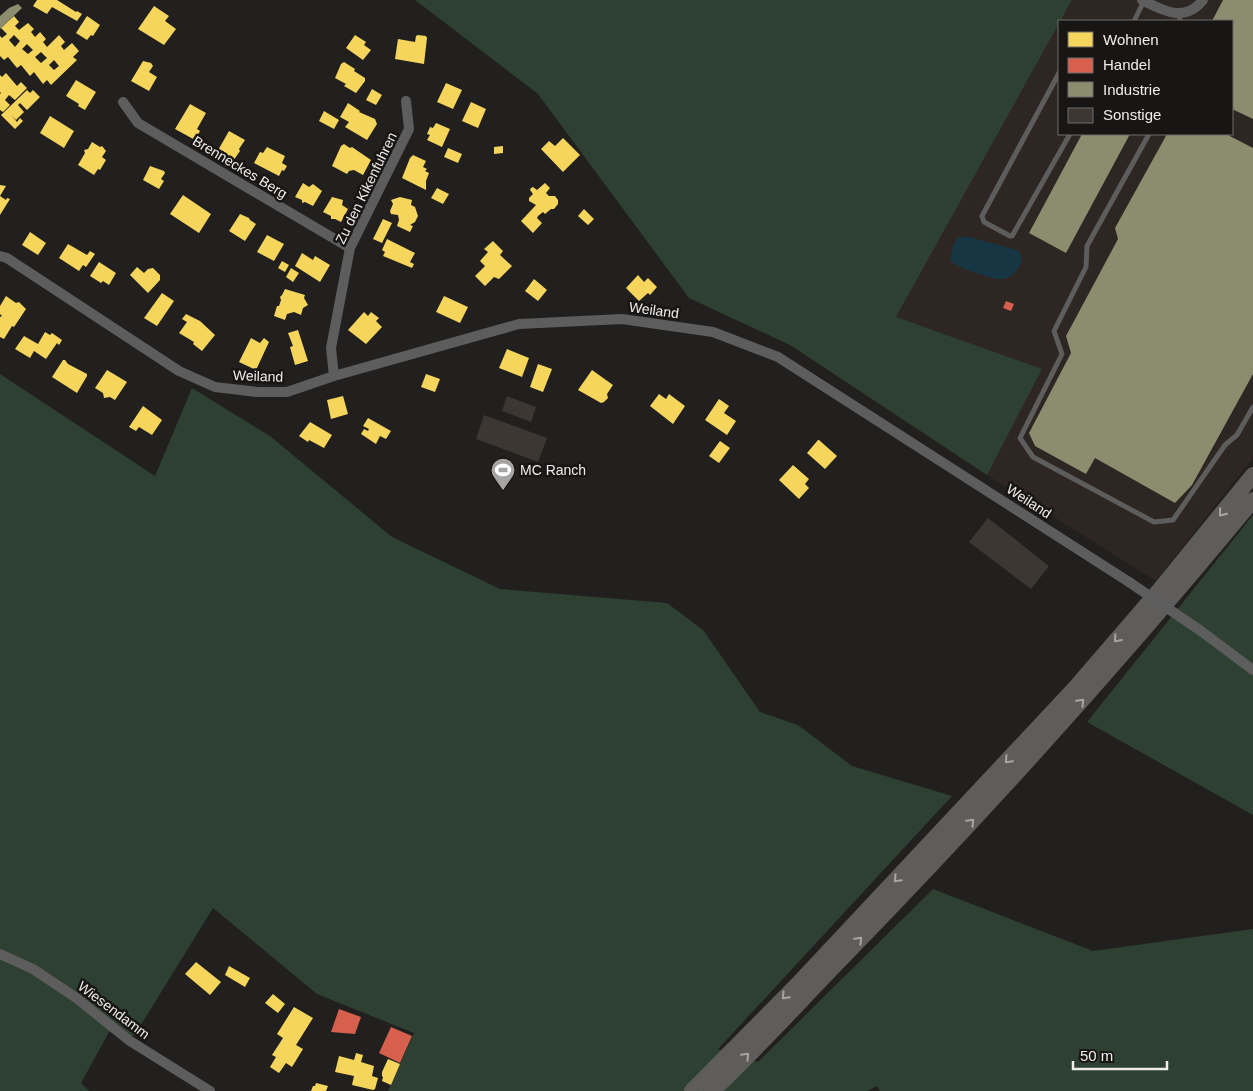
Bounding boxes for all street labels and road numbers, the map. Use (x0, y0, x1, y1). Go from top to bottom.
street label: Zu den Kikenfuhren (332, 130, 400, 246)
street label: Brenneckes Berg (190, 132, 290, 202)
street label: Weiland (628, 299, 680, 321)
street label: Weiland (233, 367, 283, 385)
street label: Weiland (1004, 481, 1054, 521)
street label: Wiesendamm (75, 978, 153, 1042)

